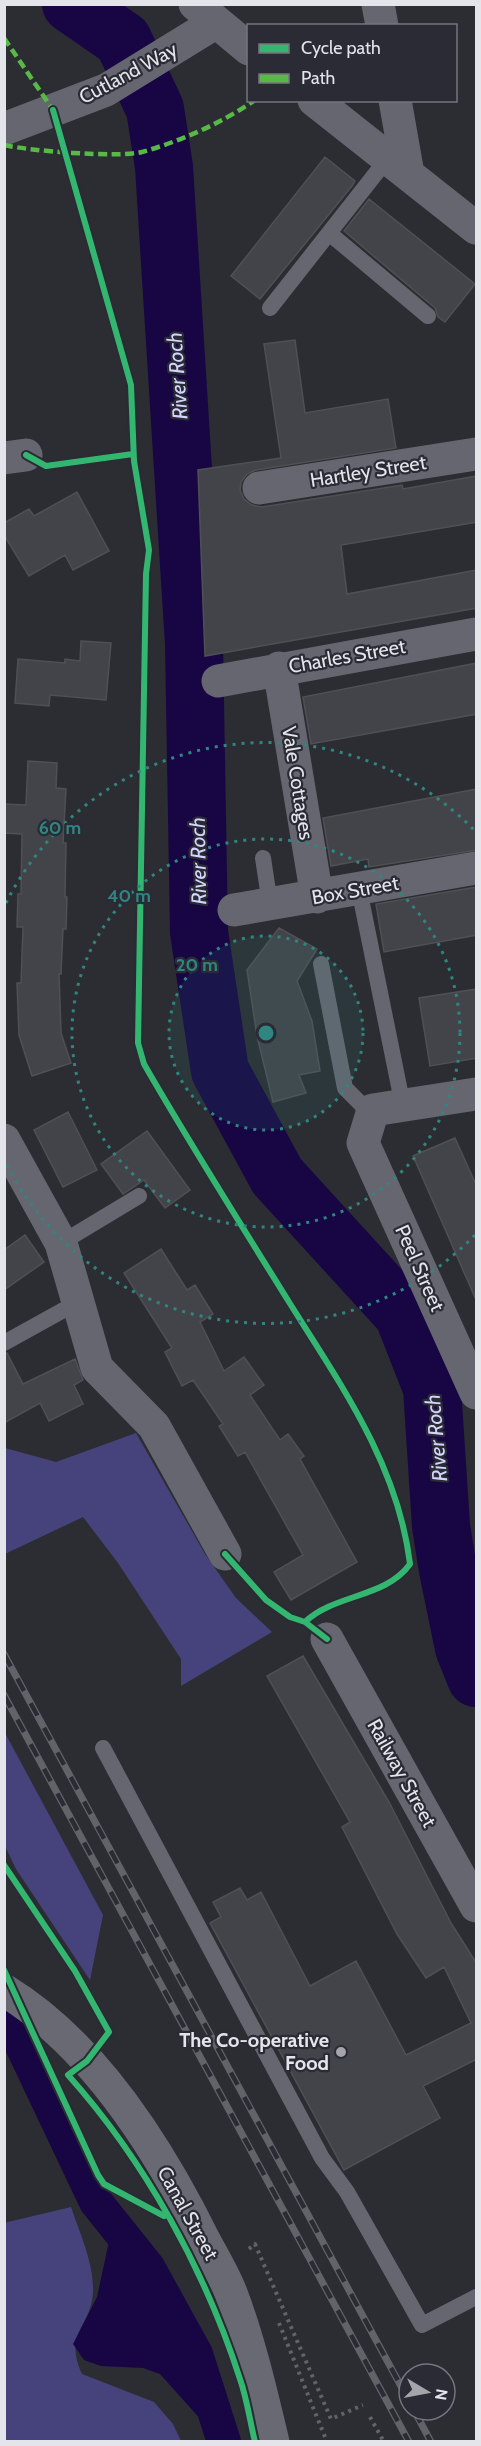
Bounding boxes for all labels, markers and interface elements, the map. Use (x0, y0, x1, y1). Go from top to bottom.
legend (247, 24, 457, 102)
street label: Cutland Way (75, 37, 181, 109)
text: Cycle path (301, 37, 381, 59)
text: Path (301, 67, 335, 89)
water label: River Roch (161, 332, 193, 420)
street label: Hartley Street (308, 450, 428, 492)
street label: Charles Street (287, 634, 408, 678)
street label: Vale Cottages (277, 724, 319, 842)
text: 60 m (39, 817, 81, 839)
water label: River Roch (185, 817, 211, 905)
street label: Box Street (310, 871, 401, 909)
text: 40 m (107, 885, 151, 907)
text: 20 m (176, 954, 218, 976)
centre of rings (256, 1023, 276, 1043)
street label: Peel Street (390, 1221, 450, 1315)
water label: River Roch (420, 1393, 452, 1483)
street label: Railway Street (362, 1715, 442, 1832)
place label: The Co-operative Food (179, 2028, 329, 2075)
marker: The Co-operative Food (334, 2045, 348, 2059)
street label: Canal Street (152, 2162, 224, 2264)
north arrow (397, 2362, 457, 2422)
text: N (431, 2387, 452, 2402)

